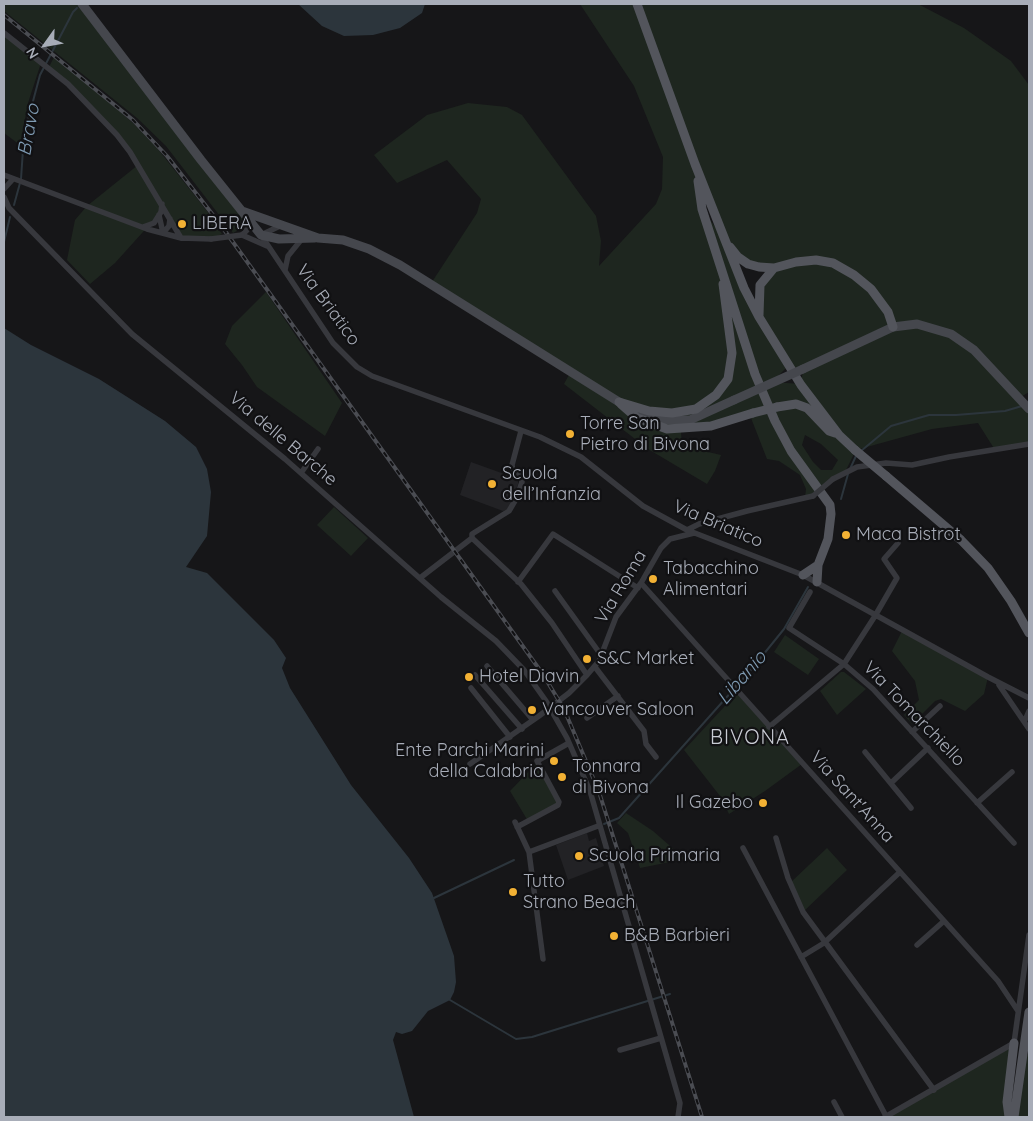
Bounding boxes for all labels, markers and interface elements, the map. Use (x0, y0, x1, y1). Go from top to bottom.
north arrow (20, 20, 70, 70)
text: N (22, 44, 43, 62)
water label: Bravo (13, 102, 45, 158)
place label: LIBERA (192, 213, 252, 235)
marker: LIBERA (176, 218, 188, 230)
street label: Via Briatico (291, 260, 365, 350)
street label: Via delle Barche (224, 387, 342, 491)
place label: Torre San Pietro di Bivona (580, 413, 710, 456)
marker: Torre San Pietro di Bivona (564, 428, 576, 440)
place label: Scuola dell’Infanzia (502, 463, 601, 506)
marker: Scuola dell’Infanzia (486, 478, 498, 490)
street label: Via Briatico (670, 495, 766, 553)
place label: Maca Bistrot (856, 524, 961, 546)
marker: Maca Bistrot (840, 529, 852, 541)
street label: Via Roma (591, 546, 651, 628)
place label: Tabacchino Alimentari (663, 558, 759, 600)
marker: Tabacchino Alimentari (647, 573, 659, 585)
water label: Libanio (712, 646, 772, 710)
place label: S&C Market (597, 648, 694, 670)
marker: S&C Market (581, 653, 593, 665)
street label: Via Tomarchiello (858, 657, 970, 771)
place label: Hotel Diavin (479, 666, 579, 688)
marker: Hotel Diavin (463, 671, 475, 683)
place label: Vancouver Saloon (542, 699, 694, 721)
marker: Vancouver Saloon (526, 704, 538, 716)
district label: BIVONA (709, 726, 791, 750)
place label: Ente Parchi Marini della Calabria (395, 740, 544, 782)
street label: Via Sant'Anna (805, 747, 899, 847)
marker: Ente Parchi Marini della Calabria (548, 755, 560, 767)
place label: Tonnara di Bivona (572, 756, 649, 799)
marker: Tonnara di Bivona (556, 771, 568, 783)
place label: Il Gazebo (675, 792, 753, 814)
marker: Il Gazebo (757, 797, 769, 809)
place label: Scuola Primaria (589, 845, 720, 867)
marker: Scuola Primaria (573, 850, 585, 862)
place label: Tutto Strano Beach (523, 871, 635, 914)
marker: Tutto Strano Beach (507, 886, 519, 898)
place label: B&B Barbieri (624, 925, 730, 947)
marker: B&B Barbieri (608, 930, 620, 942)

